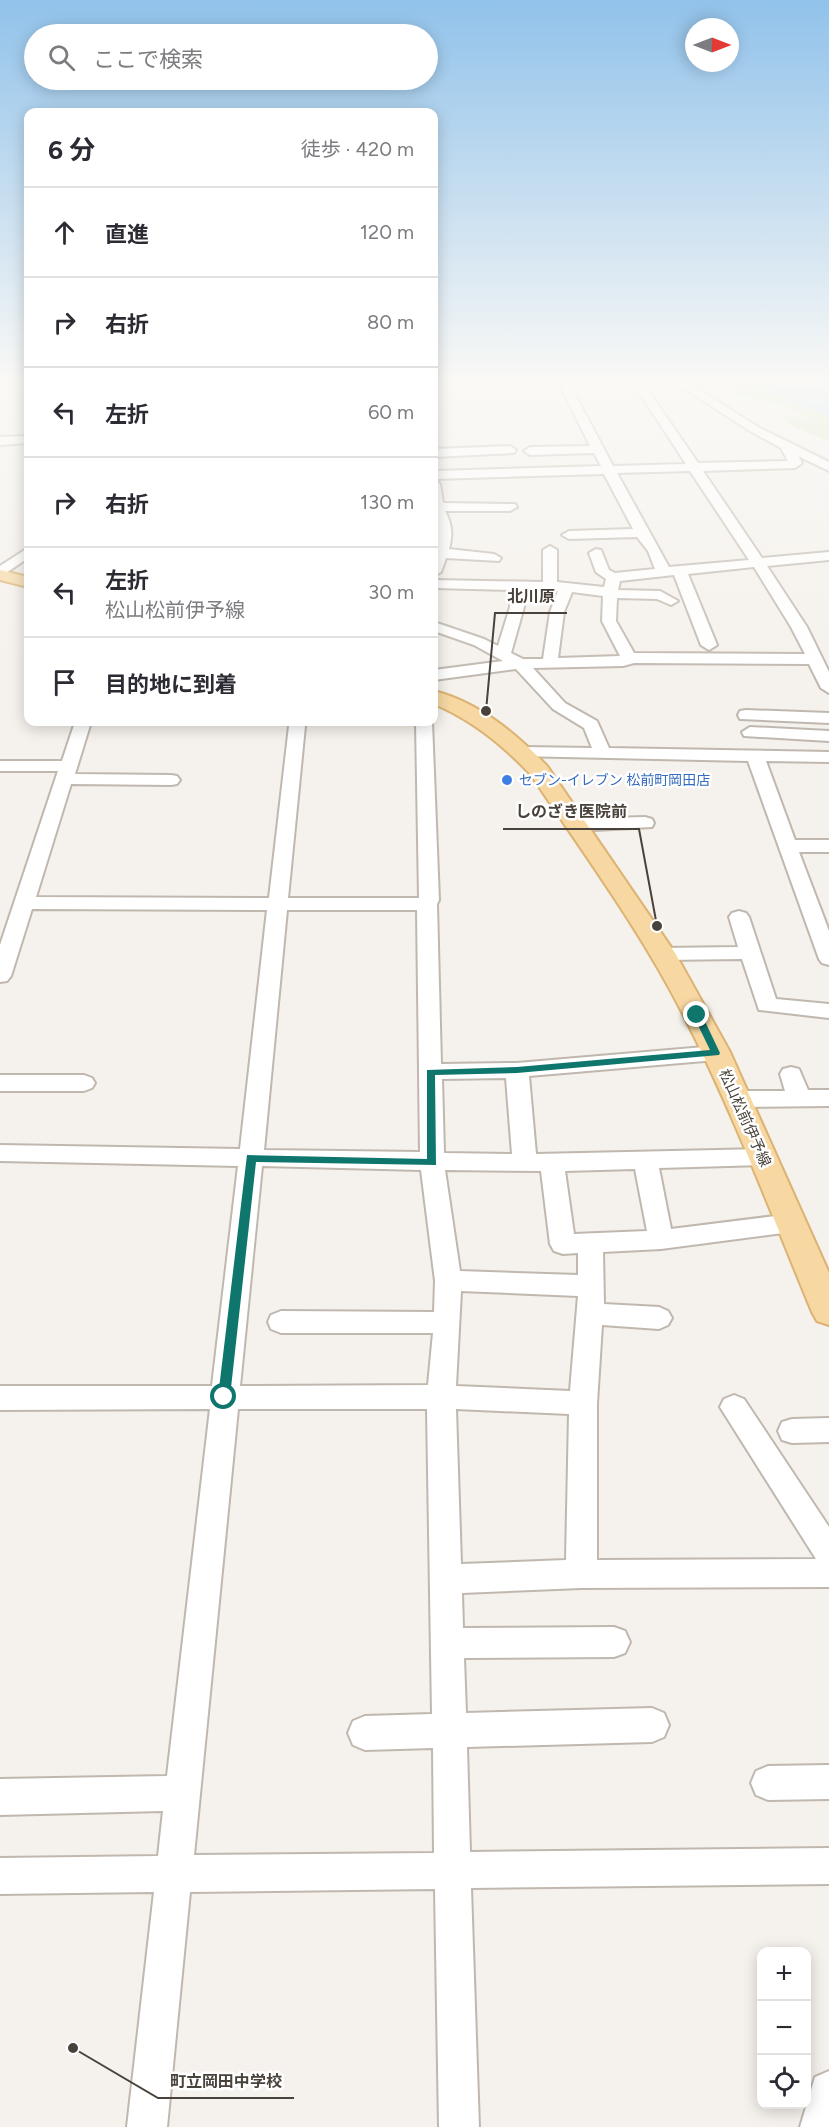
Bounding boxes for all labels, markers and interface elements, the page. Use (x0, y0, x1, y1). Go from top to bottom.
north arrow (685, 18, 739, 72)
search box (24, 24, 438, 90)
icon: search (45, 41, 78, 74)
text: ここで検索 (93, 46, 203, 73)
text: 6 分 (48, 134, 95, 166)
text: 徒歩 · 420 m (301, 137, 414, 161)
icon: ahead (48, 216, 81, 249)
text: 120 m (360, 220, 414, 244)
text: 直進 (105, 221, 149, 248)
icon: right (48, 306, 81, 339)
text: 80 m (367, 310, 414, 334)
text: 右折 (105, 311, 149, 338)
icon: left (48, 396, 81, 429)
text: 60 m (368, 400, 414, 424)
text: 左折 (105, 401, 149, 428)
icon: right (48, 486, 81, 519)
text: 130 m (360, 490, 414, 514)
text: 右折 (105, 491, 149, 518)
text: 左折 (105, 567, 149, 594)
icon: left (48, 576, 81, 609)
callout: 北川原 (495, 579, 567, 613)
text: 30 m (368, 580, 414, 604)
text: 北川原 (507, 587, 555, 606)
text: 松山松前伊予線 (105, 598, 245, 622)
icon: arrive (48, 666, 81, 699)
text: 目的地に到着 (105, 671, 237, 698)
place label: セブン-イレブン 松前町岡田店 (519, 772, 710, 789)
marker: セブン-イレブン 松前町岡田店 (500, 773, 514, 787)
callout: しのざき医院前 (503, 795, 639, 829)
text: しのざき医院前 (515, 802, 627, 821)
route end (683, 1001, 709, 1027)
street label: 松山松前伊予線 (715, 1066, 775, 1170)
route start (210, 1383, 236, 1409)
map controls (757, 1947, 811, 2109)
button: + (757, 1947, 811, 2001)
button: − (757, 2001, 811, 2055)
button: locate (757, 2055, 811, 2109)
callout: 町立岡田中学校 (158, 2064, 294, 2098)
text: 町立岡田中学校 (170, 2072, 282, 2091)

